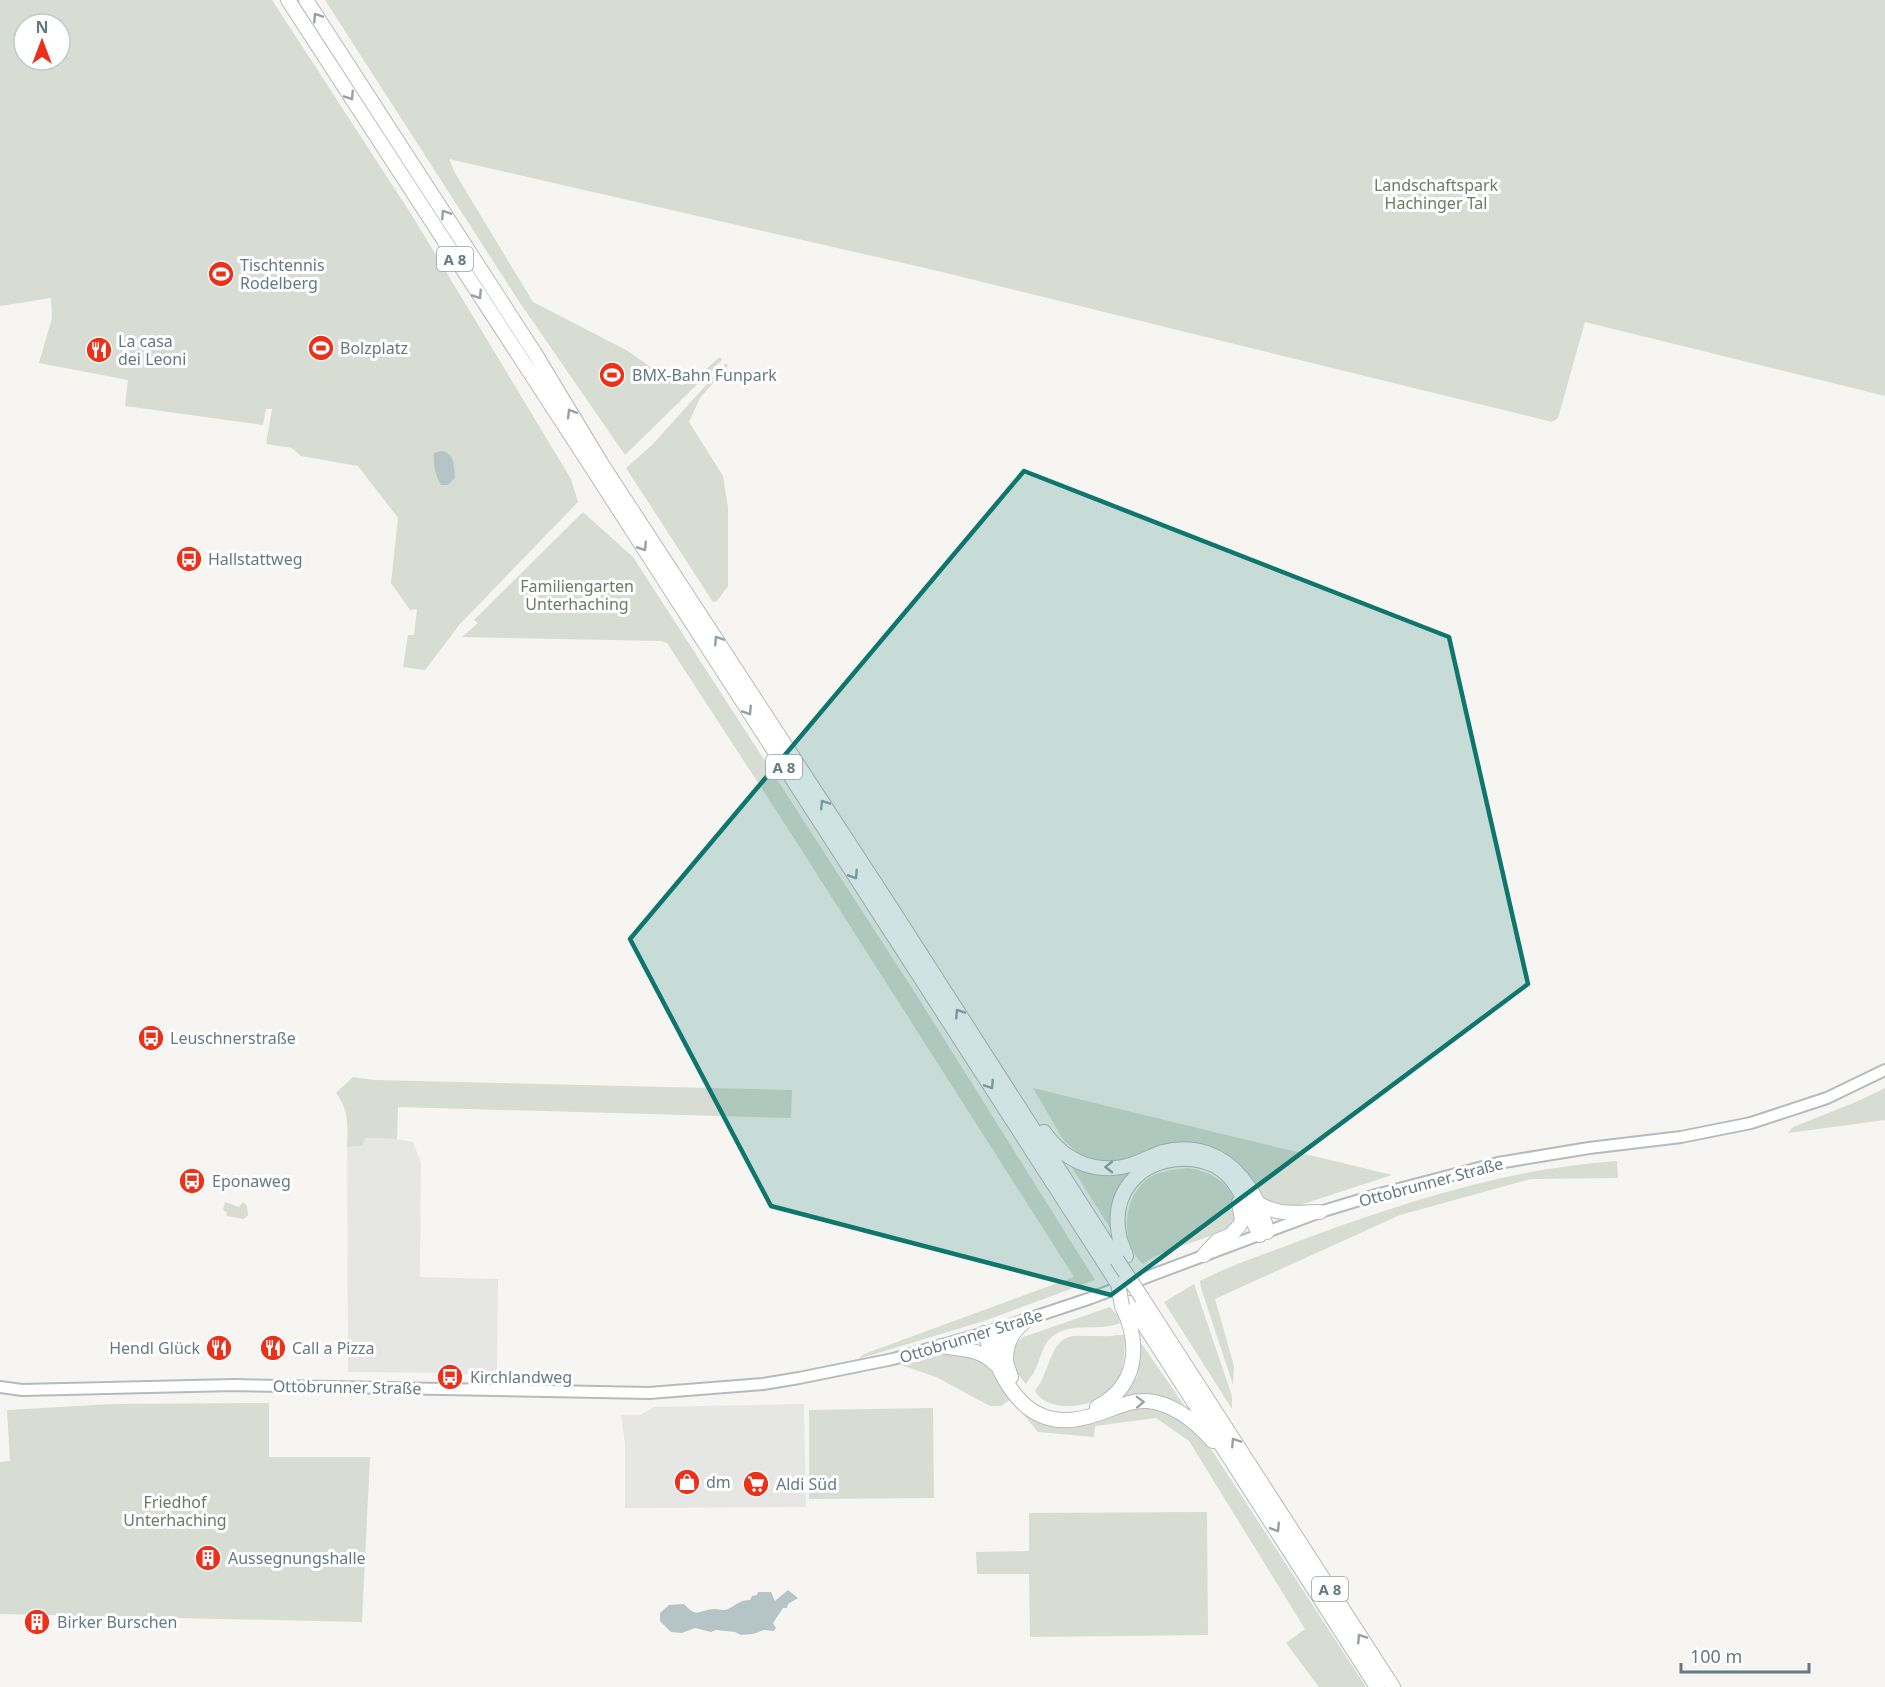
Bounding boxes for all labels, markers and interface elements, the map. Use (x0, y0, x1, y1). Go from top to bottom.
north arrow (12, 12, 72, 72)
one-way arrow (313, 13, 325, 23)
text: N (35, 16, 49, 38)
one-way arrow (342, 90, 354, 100)
park label: Landschaftspark Hachinger Tal (1374, 174, 1499, 214)
one-way arrow (441, 210, 452, 221)
road number: A 8 (437, 247, 473, 271)
place label: Tischtennis Rodelberg (240, 254, 325, 294)
sports icon: Tischtennis Rodelberg (206, 259, 236, 289)
one-way arrow (471, 289, 483, 299)
place label: La casa dei Leoni (118, 330, 186, 370)
sports icon: Bolzplatz (306, 333, 336, 363)
restaurant icon: La casa dei Leoni (84, 335, 114, 365)
place label: Bolzplatz (340, 337, 408, 359)
sports icon: BMX-Bahn Funpark (597, 360, 627, 390)
place label: BMX-Bahn Funpark (632, 364, 777, 386)
one-way arrow (567, 409, 578, 419)
one-way arrow (635, 541, 647, 551)
bus stop icon: Hallstattweg (174, 544, 204, 574)
place label: Hallstattweg (208, 548, 303, 570)
park label: Familiengarten Unterhaching (520, 575, 634, 615)
one-way arrow (713, 636, 725, 646)
one-way arrow (741, 704, 752, 715)
road number: A 8 (766, 755, 802, 779)
one-way arrow (820, 799, 831, 810)
one-way arrow (847, 868, 858, 879)
one-way arrow (954, 1009, 966, 1019)
bus stop icon: Leuschnerstraße (136, 1023, 166, 1053)
place label: Leuschnerstraße (170, 1027, 296, 1049)
one-way arrow (983, 1079, 994, 1090)
street label: Ottobrunner Straße (1356, 1152, 1506, 1212)
one-way arrow (1105, 1161, 1114, 1174)
bus stop icon: Eponaweg (177, 1166, 207, 1196)
place label: Eponaweg (212, 1170, 291, 1192)
street label: Ottobrunner Straße (897, 1304, 1045, 1368)
restaurant icon: Hendl Glück (204, 1333, 234, 1363)
restaurant icon: Call a Pizza (258, 1333, 288, 1363)
place label: Hendl Glück (109, 1337, 200, 1359)
place label: Call a Pizza (292, 1337, 374, 1359)
bus stop icon: Kirchlandweg (435, 1362, 465, 1392)
place label: Kirchlandweg (470, 1366, 572, 1388)
street label: Ottobrunner Straße (273, 1375, 421, 1399)
one-way arrow (1136, 1396, 1145, 1408)
one-way arrow (1231, 1437, 1242, 1448)
shop icon: dm (672, 1467, 702, 1497)
supermarket icon: Aldi Süd (741, 1469, 771, 1499)
place label: dm (706, 1471, 731, 1493)
place label: Aldi Süd (776, 1473, 837, 1495)
park label: Friedhof Unterhaching (123, 1491, 227, 1531)
one-way arrow (1269, 1522, 1281, 1532)
building icon: Aussegnungshalle (193, 1543, 223, 1573)
place label: Aussegnungshalle (228, 1547, 366, 1569)
road number: A 8 (1312, 1577, 1348, 1601)
building icon: Birker Burschen (22, 1607, 52, 1637)
place label: Birker Burschen (57, 1611, 178, 1633)
one-way arrow (1357, 1634, 1369, 1644)
scale bar (1681, 1636, 1808, 1674)
text: 100 m (1690, 1644, 1742, 1668)

